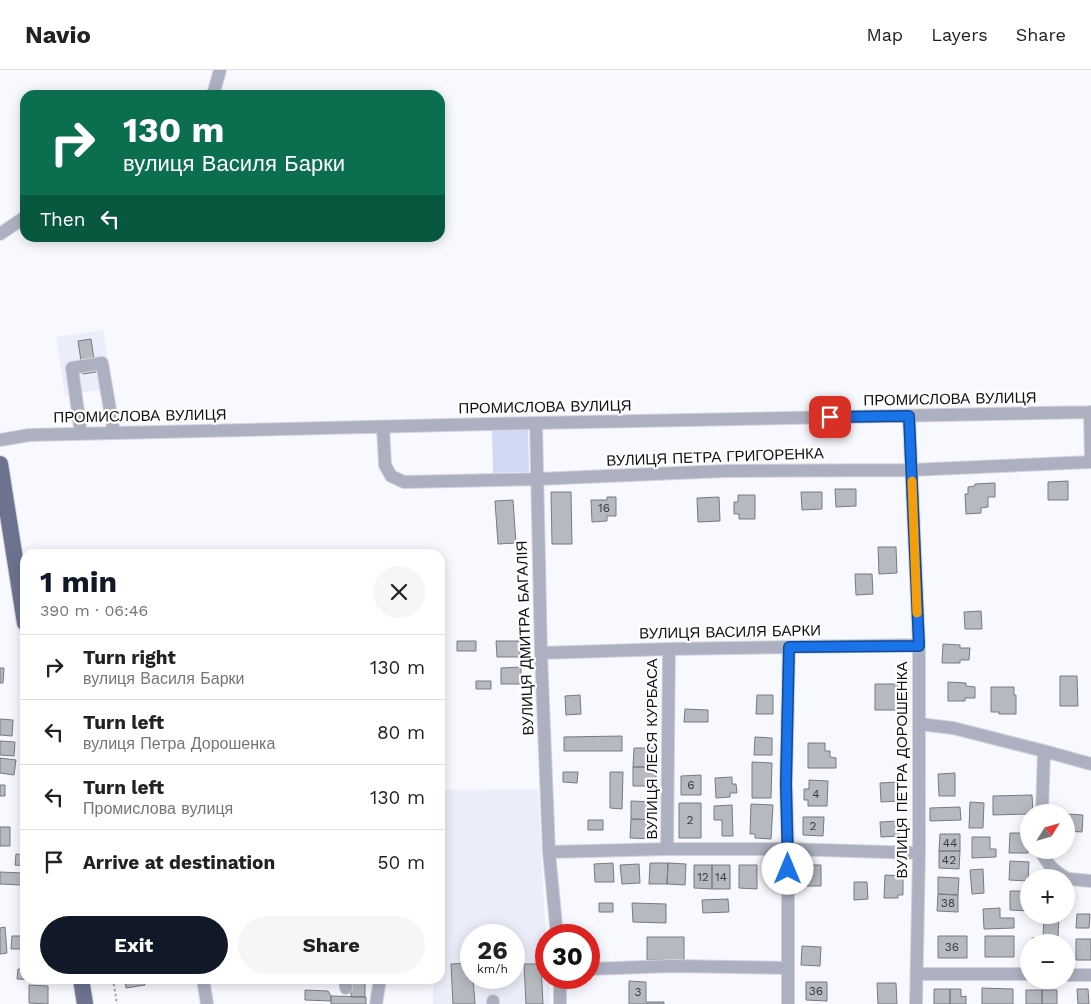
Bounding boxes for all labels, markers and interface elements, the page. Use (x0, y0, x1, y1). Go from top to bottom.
text: Navio (25, 21, 91, 49)
text: Map (866, 24, 903, 45)
text: Layers (931, 24, 988, 45)
text: Share (1016, 24, 1066, 45)
text: 130 m (123, 109, 224, 151)
icon: right (40, 110, 105, 175)
text: вулиця Василя Барки (123, 151, 345, 176)
icon: left (96, 205, 124, 233)
text: Then (40, 208, 86, 231)
street label: ПРОМИСЛОВА ВУЛИЦЯ (863, 388, 1037, 410)
street label: ПРОМИСЛОВА ВУЛИЦЯ (458, 396, 632, 418)
pin (809, 396, 851, 438)
icon: arrive (816, 403, 844, 431)
street label: ПРОМИСЛОВА ВУЛИЦЯ (53, 405, 227, 427)
street label: ВУЛИЦЯ ПЕТРА ГРИГОРЕНКА (606, 444, 824, 470)
house number: 16 (598, 501, 610, 515)
street label: ВУЛИЦЯ ДМИТРА БАГАЛІЯ (513, 540, 537, 736)
text: 1 min (40, 564, 117, 599)
button: close (373, 566, 425, 618)
text: 390 m · 06:46 (40, 601, 148, 620)
street label: ВУЛИЦЯ ВАСИЛЯ БАРКИ (639, 621, 821, 643)
text: Turn right (83, 646, 176, 669)
icon: right (40, 653, 68, 681)
text: 130 m (370, 656, 425, 679)
street label: ВУЛИЦЯ ЛЕСЯ КУРБАСА (643, 659, 661, 839)
street label: ВУЛИЦЯ ПЕТРА ДОРОШЕНКА (893, 662, 911, 878)
text: вулиця Василя Барки (83, 669, 245, 688)
text: Turn left (83, 711, 164, 734)
icon: left (40, 718, 68, 746)
text: 80 m (377, 721, 425, 744)
text: вулиця Петра Дорошенка (83, 734, 275, 753)
text: Turn left (83, 776, 164, 799)
house number: 6 (687, 778, 695, 792)
icon: left (40, 783, 68, 811)
text: 130 m (370, 786, 425, 809)
house number: 4 (812, 787, 820, 801)
text: Промислова вулиця (83, 799, 233, 818)
north arrow (1020, 804, 1075, 859)
map controls (1020, 804, 1075, 989)
house number: 2 (687, 813, 694, 827)
house number: 2 (810, 819, 817, 833)
house number: 44 (943, 836, 957, 850)
position arrow (761, 842, 813, 894)
icon: arrive (40, 848, 68, 876)
text: Arrive at destination (83, 851, 275, 874)
text: 50 m (378, 851, 425, 874)
house number: 42 (942, 853, 956, 867)
button: + (1020, 869, 1075, 924)
house number: 12 (697, 870, 709, 884)
house number: 14 (715, 870, 727, 884)
house number: 38 (941, 896, 955, 910)
button: Exit (40, 916, 228, 974)
button: Share (238, 916, 425, 974)
speed limit sign: 30 (535, 924, 600, 989)
button: − (1020, 934, 1075, 989)
text: 26 (477, 936, 508, 965)
house number: 36 (945, 940, 959, 954)
text: km/h (477, 962, 508, 976)
house number: 36 (809, 984, 823, 998)
house number: 3 (635, 985, 642, 999)

